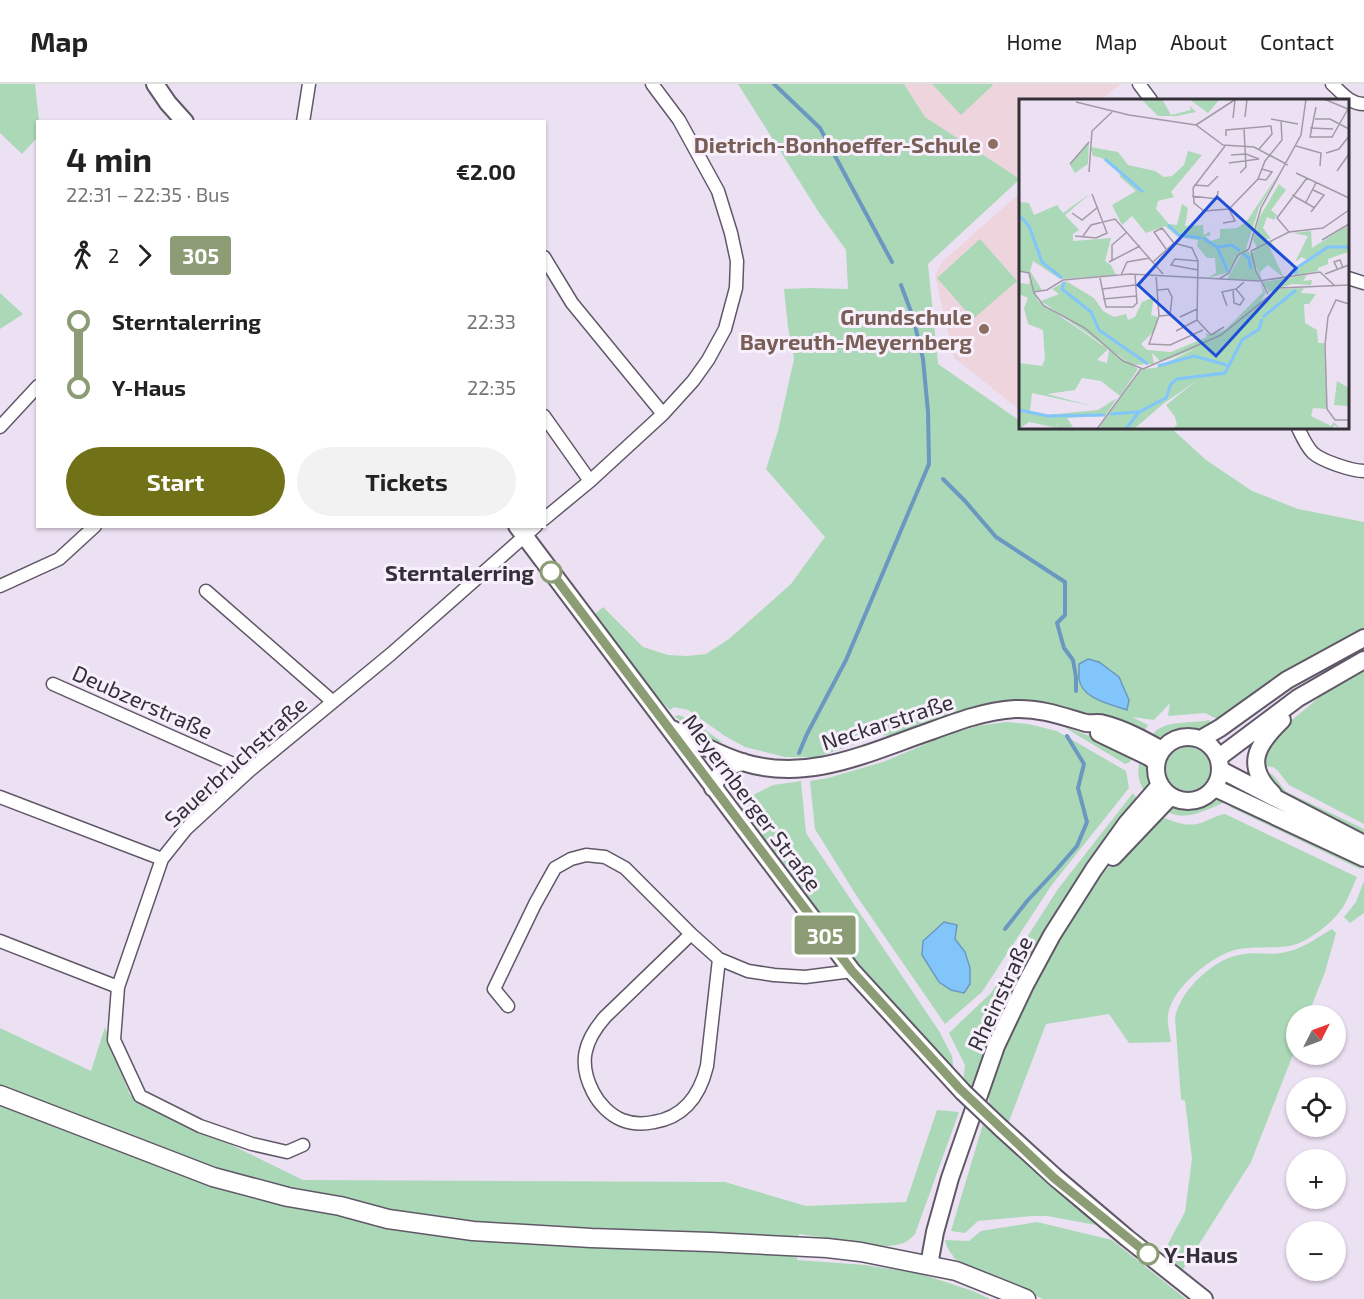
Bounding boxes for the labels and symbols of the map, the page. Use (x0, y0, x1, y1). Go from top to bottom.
inset map (1019, 99, 1349, 429)
place label: Dietrich-Bonhoeffer-Schule (694, 131, 981, 157)
marker: Dietrich-Bonhoeffer-Schule (986, 137, 1000, 151)
place label: Grundschule Bayreuth-Meyernberg (740, 303, 972, 355)
marker: Grundschule Bayreuth-Meyernberg (977, 322, 991, 336)
place label: Sterntalerring (385, 559, 534, 585)
marker: Sterntalerring (540, 561, 562, 583)
street label: Deubzerstraße (69, 659, 217, 743)
street label: Neckarstraße (818, 687, 956, 755)
street label: Sauerbruchstraße (159, 690, 311, 832)
street label: Meyernberger Straße (678, 709, 828, 895)
line badge: 305 (790, 916, 860, 954)
street label: Rheinstraße (961, 932, 1037, 1054)
north arrow (1286, 1005, 1346, 1065)
place label: Y-Haus (1164, 1241, 1238, 1267)
marker: Y-Haus (1137, 1243, 1159, 1265)

